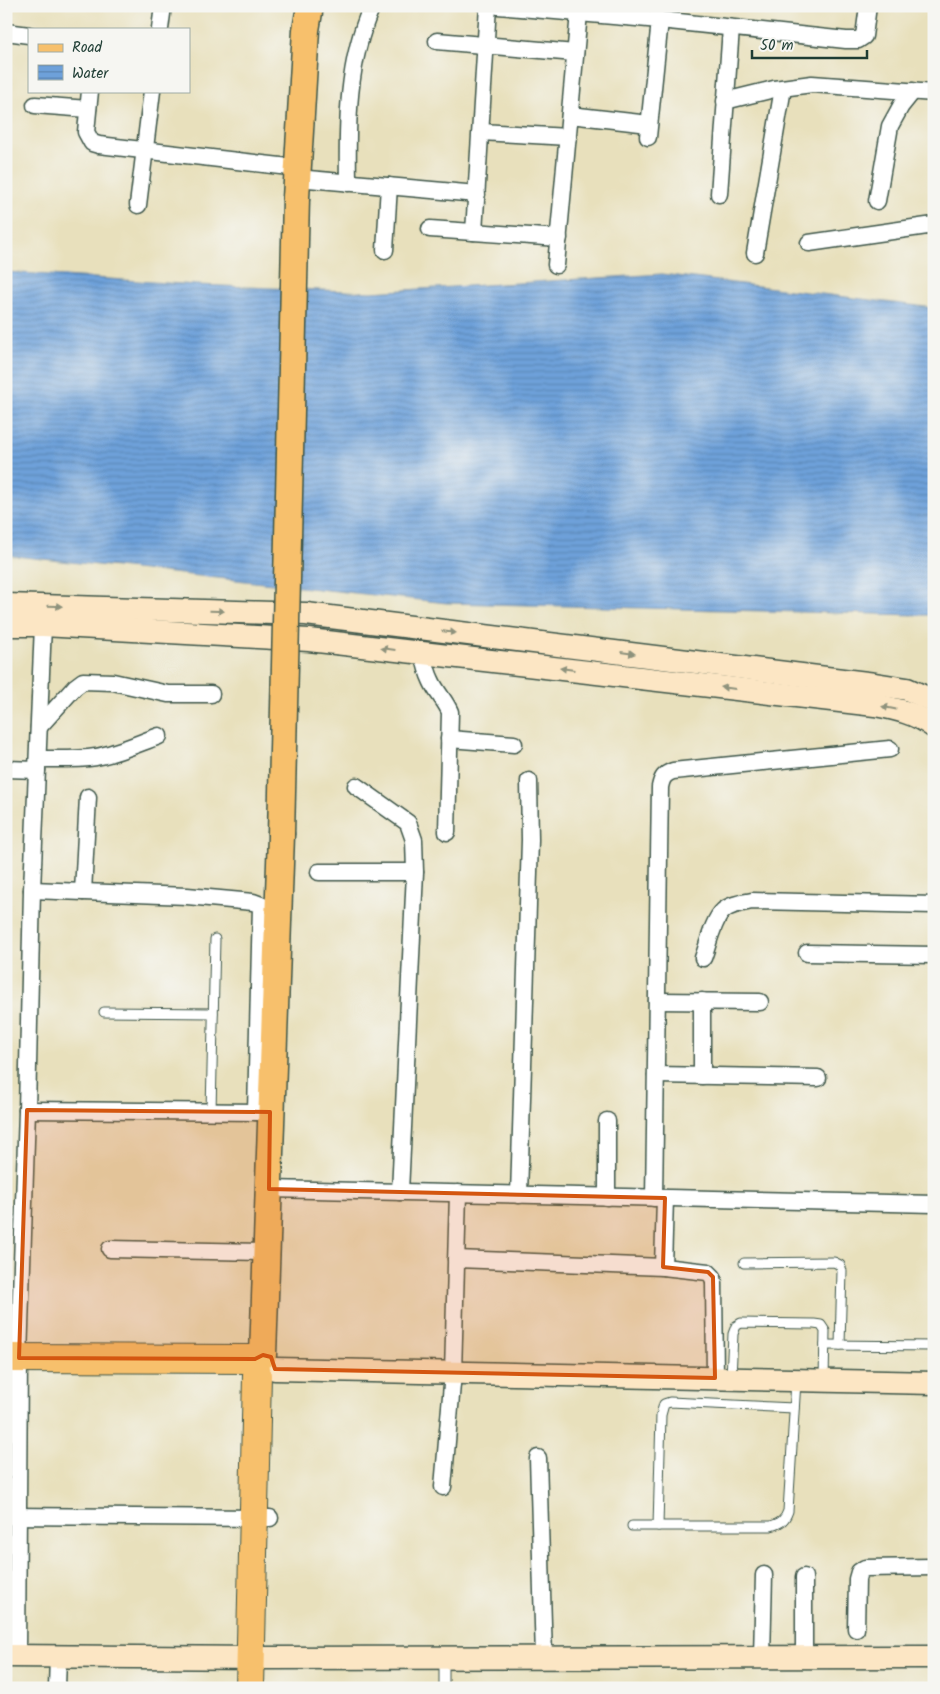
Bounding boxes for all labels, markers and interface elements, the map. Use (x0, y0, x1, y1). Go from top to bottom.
legend (28, 28, 190, 92)
scale bar (752, 28, 868, 60)
text: 50 m (760, 34, 794, 58)
text: Road (72, 36, 103, 60)
text: Water (72, 62, 109, 86)
one-way arrow (47, 602, 63, 610)
one-way arrow (210, 607, 226, 615)
one-way arrow (441, 628, 457, 636)
one-way arrow (380, 645, 396, 653)
one-way arrow (620, 649, 636, 657)
one-way arrow (558, 665, 574, 673)
one-way arrow (720, 684, 736, 692)
one-way arrow (882, 704, 897, 712)

